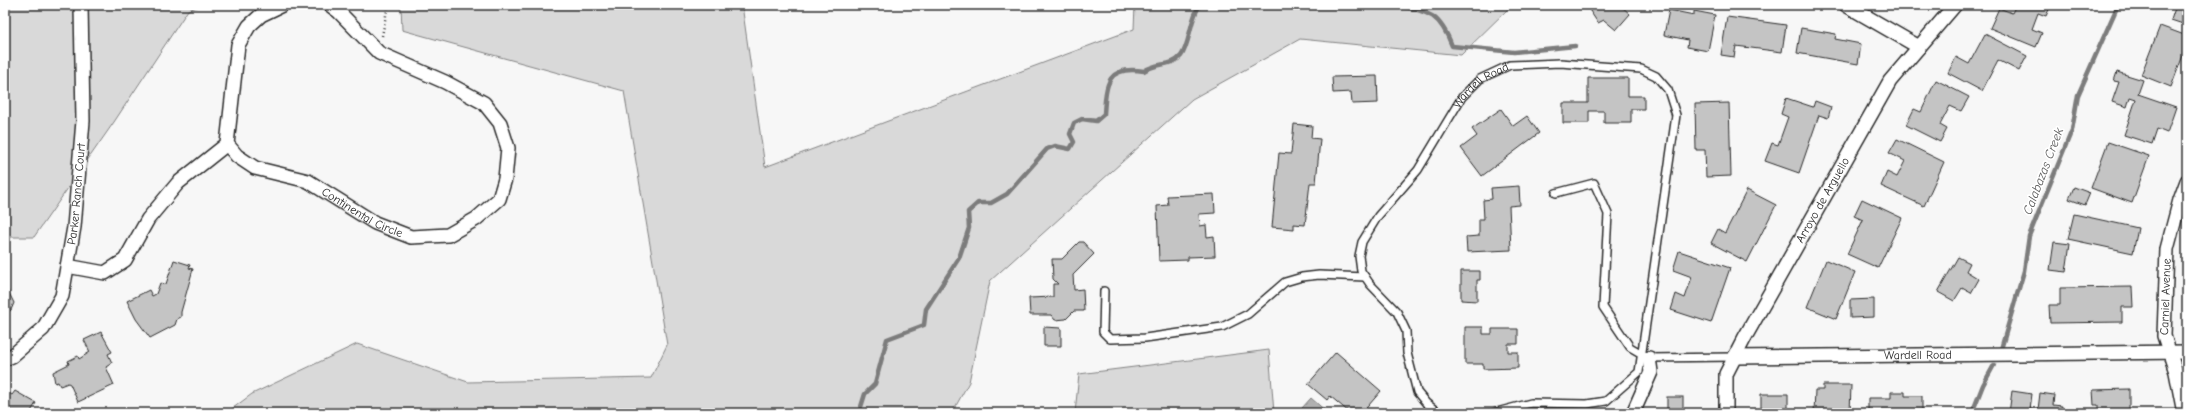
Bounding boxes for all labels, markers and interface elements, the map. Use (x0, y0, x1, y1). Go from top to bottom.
street label: Wardell Road (1450, 60, 1511, 111)
water label: Calabazas Creek (2020, 125, 2067, 217)
street label: Parker Ranch Court (64, 142, 88, 246)
street label: Arroyo de Arguello (1793, 155, 1852, 245)
street label: Continental Circle (319, 184, 405, 240)
street label: Carniel Avenue (2157, 258, 2174, 335)
street label: Wardell Road (1884, 348, 1952, 362)

